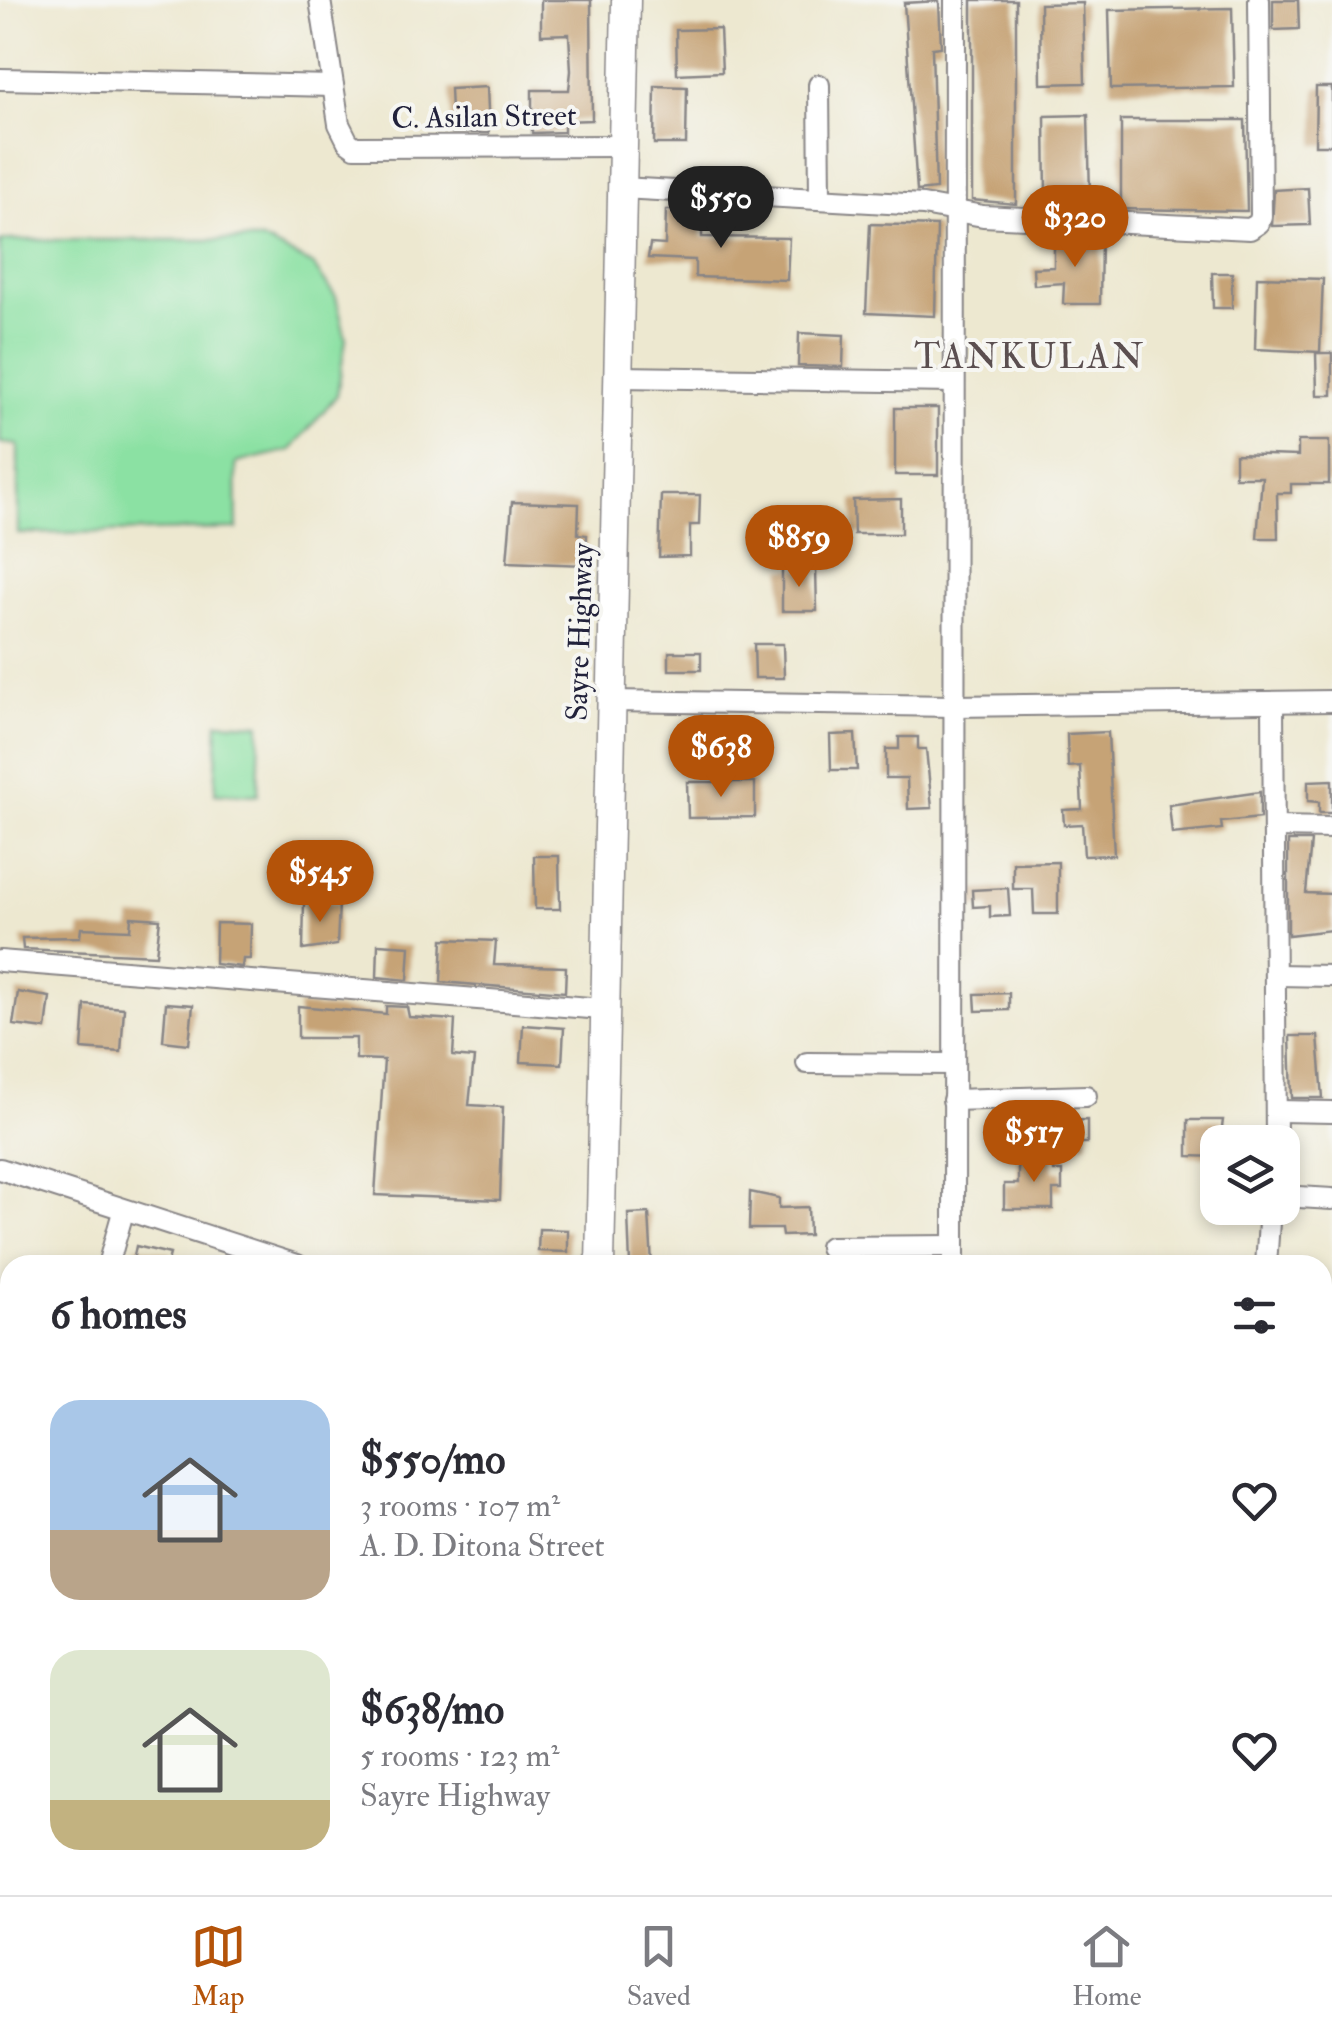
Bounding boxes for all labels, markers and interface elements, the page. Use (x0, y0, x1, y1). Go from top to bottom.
street label: C. Asilan Street (391, 97, 577, 137)
pin: $550 (662, 166, 780, 251)
text: $550 (690, 178, 752, 218)
pin: $320 (1016, 185, 1134, 270)
text: $320 (1043, 197, 1107, 237)
district label: TANKULAN (914, 335, 1146, 379)
pin: $859 (740, 505, 858, 590)
text: $859 (767, 517, 831, 557)
street label: Sayre Highway (558, 542, 602, 722)
pin: $638 (662, 715, 780, 800)
text: $638 (690, 727, 752, 767)
pin: $545 (261, 840, 379, 925)
text: $545 (289, 852, 351, 892)
pin: $517 (975, 1100, 1093, 1185)
text: $517 (1005, 1112, 1063, 1152)
map controls (1200, 1125, 1300, 1225)
button: layers (1200, 1125, 1300, 1225)
icon: filters (1227, 1288, 1282, 1343)
text: 6 homes (50, 1289, 187, 1341)
text: $550/mo (360, 1434, 505, 1486)
icon: home (130, 1440, 250, 1560)
icon: heart (1227, 1473, 1282, 1528)
text: 3 rooms · 107 m² (360, 1486, 560, 1526)
text: A. D. Ditona Street (360, 1526, 605, 1566)
text: $638/mo (360, 1684, 504, 1736)
icon: home (130, 1690, 250, 1810)
icon: heart (1227, 1723, 1282, 1778)
text: 5 rooms · 123 m² (360, 1736, 559, 1776)
text: Sayre Highway (360, 1776, 550, 1816)
tab: Map (191, 1919, 246, 2014)
tab: Saved (627, 1919, 691, 2014)
tab: Home (1072, 1919, 1141, 2014)

